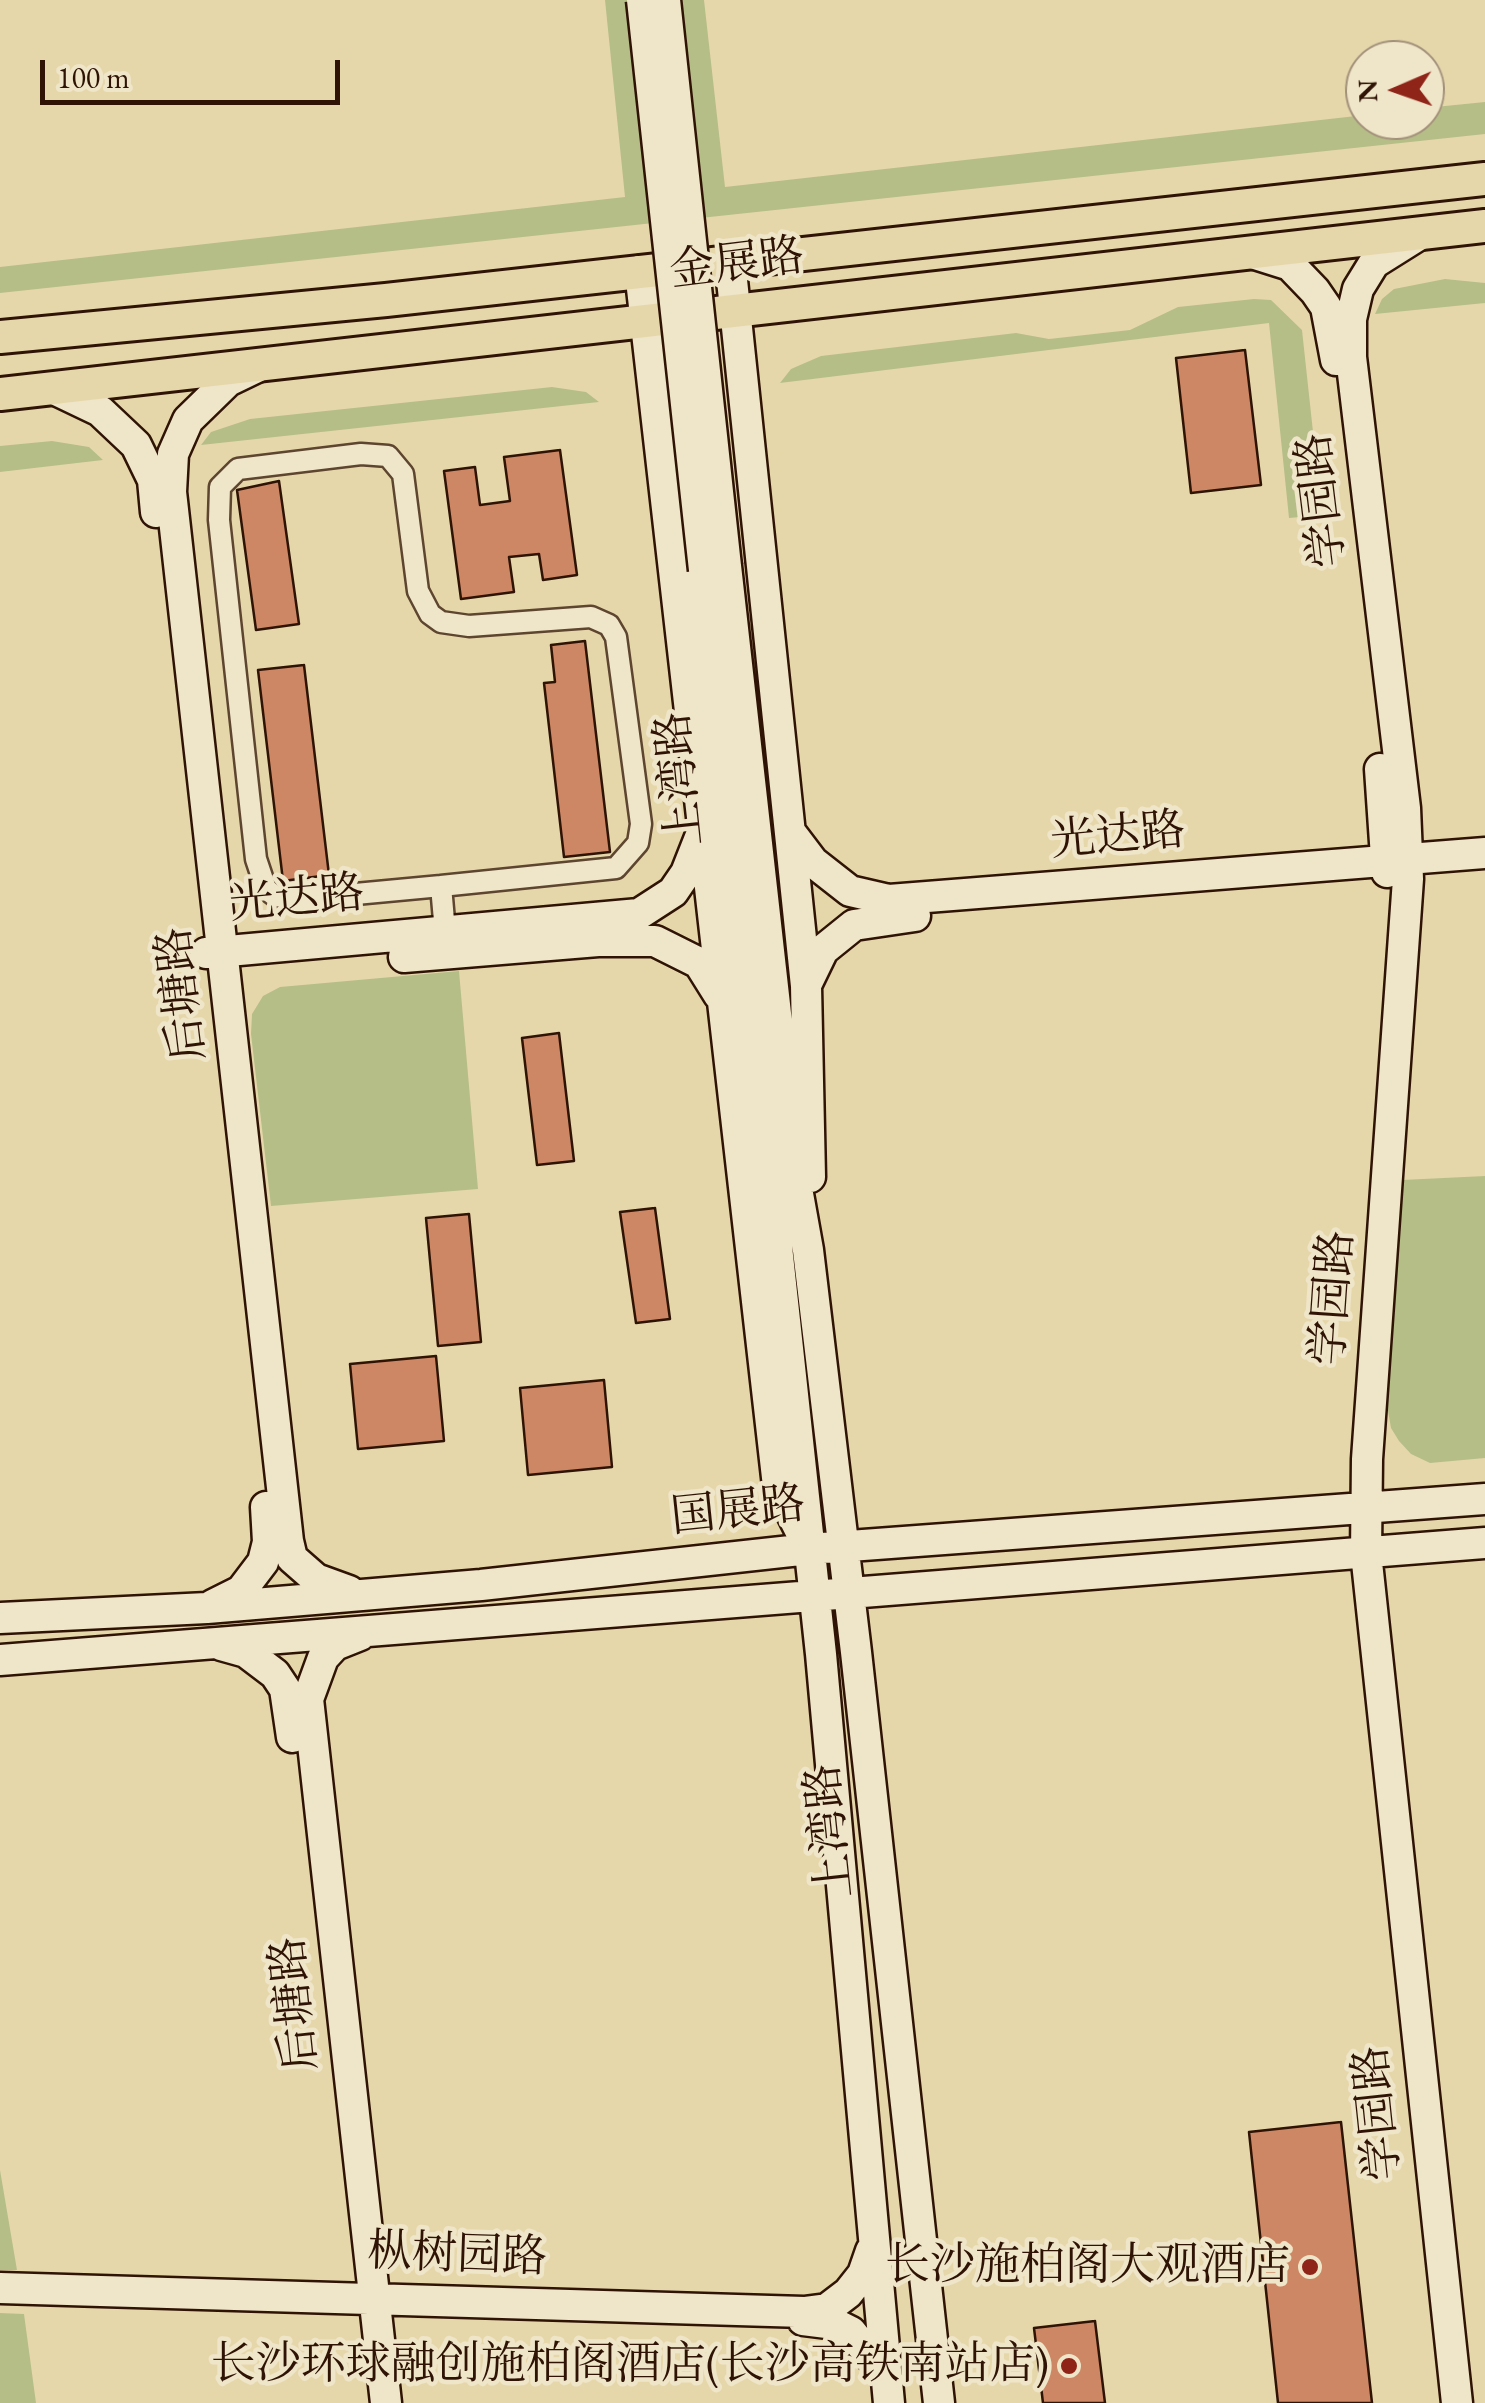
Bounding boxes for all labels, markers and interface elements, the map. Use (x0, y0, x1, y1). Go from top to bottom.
scale bar (45, 40, 345, 102)
north arrow (1345, 40, 1445, 140)
text: 100 m (57, 58, 130, 97)
text: N (1349, 79, 1385, 103)
street label: 金展路 (667, 230, 807, 300)
street label: 学园路 (1288, 430, 1358, 570)
street label: 上湾路 (647, 709, 715, 849)
street label: 光达路 (1048, 804, 1188, 870)
street label: 光达路 (227, 867, 367, 933)
street label: 后塘路 (148, 924, 218, 1064)
street label: 学园路 (1302, 1229, 1366, 1367)
street label: 国展路 (668, 1478, 808, 1546)
street label: 上湾路 (797, 1761, 865, 1901)
street label: 后塘路 (262, 1934, 330, 2074)
street label: 学园路 (1345, 2043, 1413, 2183)
street label: 枞树园路 (366, 2226, 548, 2286)
place label: 长沙施柏阁大观酒店 (885, 2240, 1290, 2294)
marker: 长沙施柏阁大观酒店 (1299, 2256, 1321, 2278)
place label: 长沙环球融创施柏阁酒店(长沙高铁南站店) (211, 2339, 1049, 2393)
marker: 长沙环球融创施柏阁酒店(长沙高铁南站店) (1058, 2355, 1080, 2377)

